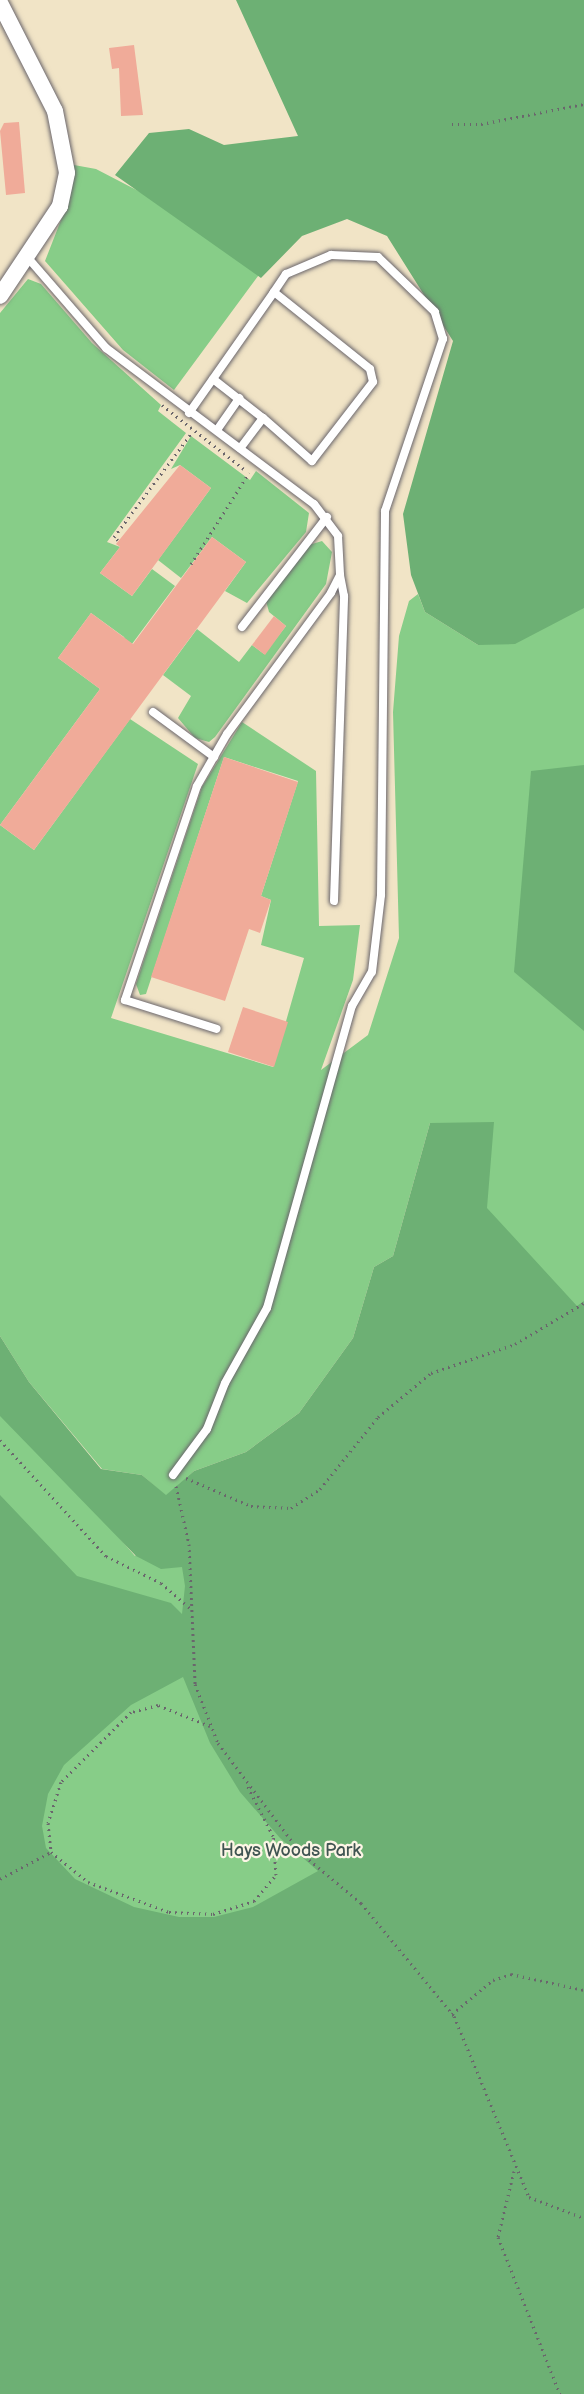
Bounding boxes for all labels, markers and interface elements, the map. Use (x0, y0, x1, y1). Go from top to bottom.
park label: Hays Woods Park (220, 1840, 362, 1862)

